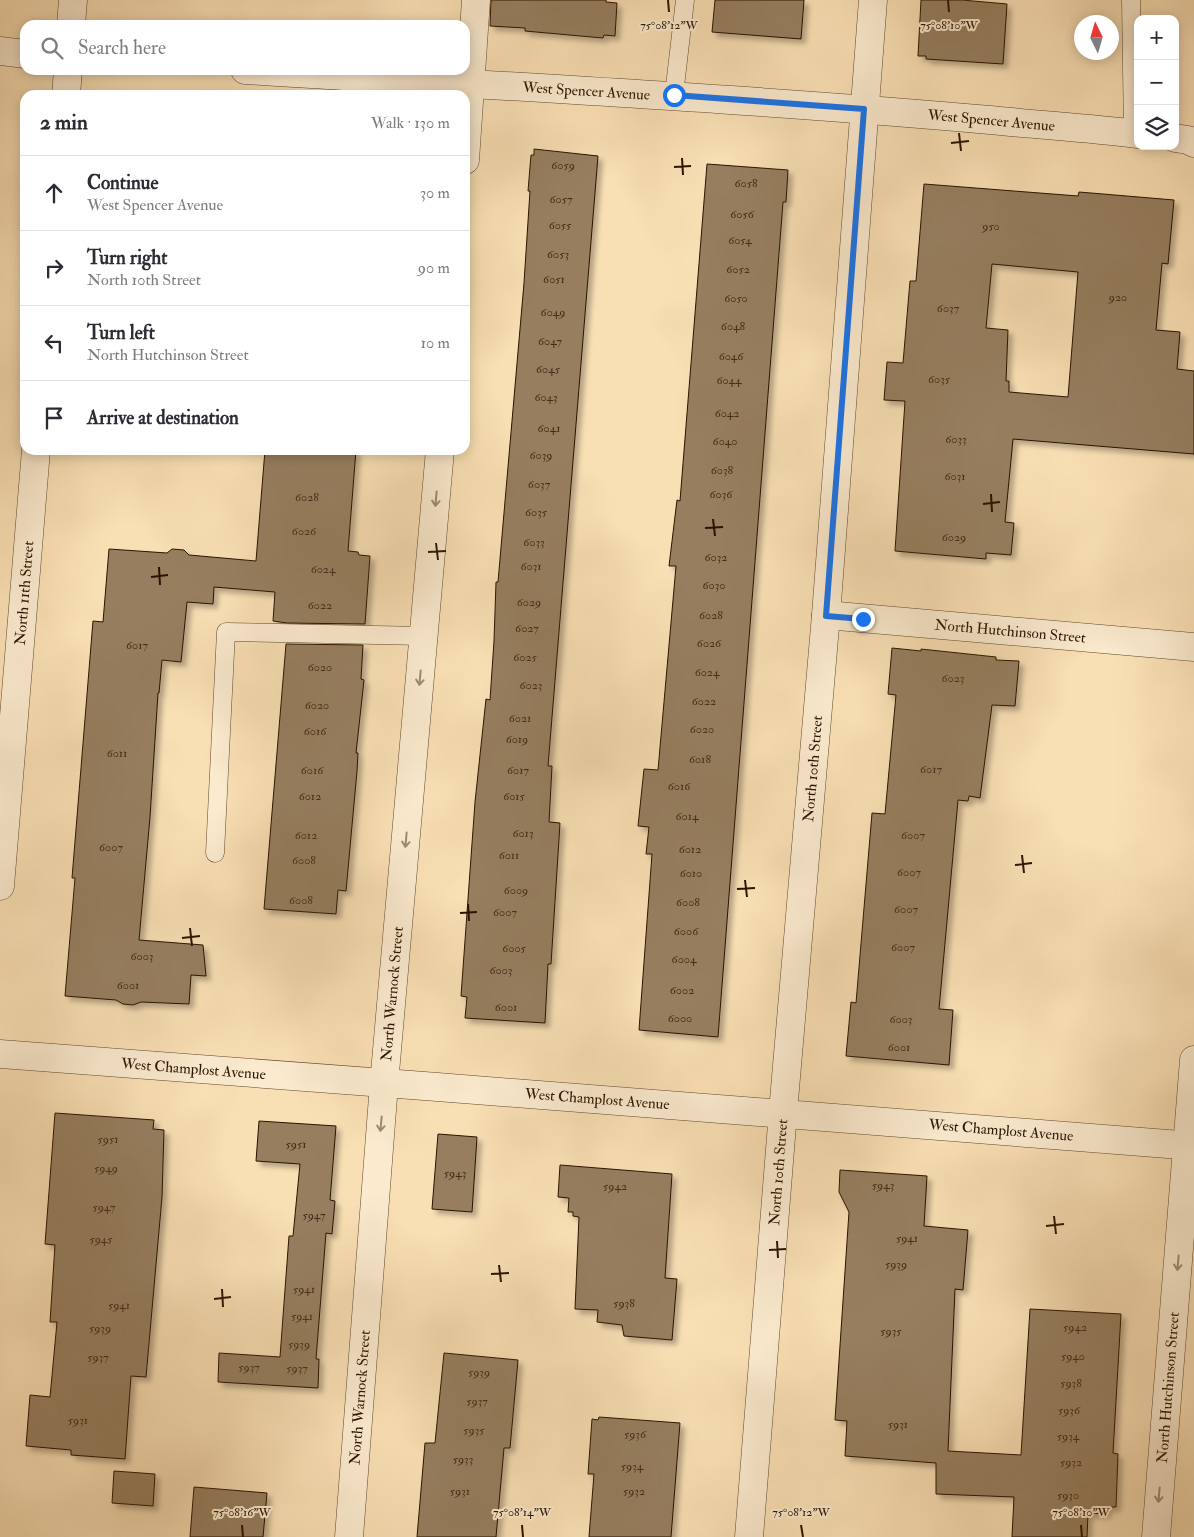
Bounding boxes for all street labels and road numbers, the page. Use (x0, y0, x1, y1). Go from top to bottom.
street label: West Spencer Avenue (521, 77, 651, 104)
street label: West Spencer Avenue (926, 105, 1056, 135)
street label: North 11th Street (10, 540, 38, 646)
street label: North Hutchinson Street (934, 615, 1087, 647)
street label: North 10th Street (799, 714, 827, 823)
street label: North Warnock Street (377, 925, 407, 1062)
street label: West Champlost Avenue (119, 1054, 267, 1084)
street label: West Champlost Avenue (523, 1084, 670, 1114)
street label: West Champlost Avenue (927, 1115, 1074, 1145)
street label: North 10th Street (764, 1118, 792, 1226)
street label: North Hutchinson Street (1152, 1311, 1183, 1464)
street label: North Warnock Street (345, 1329, 374, 1465)

